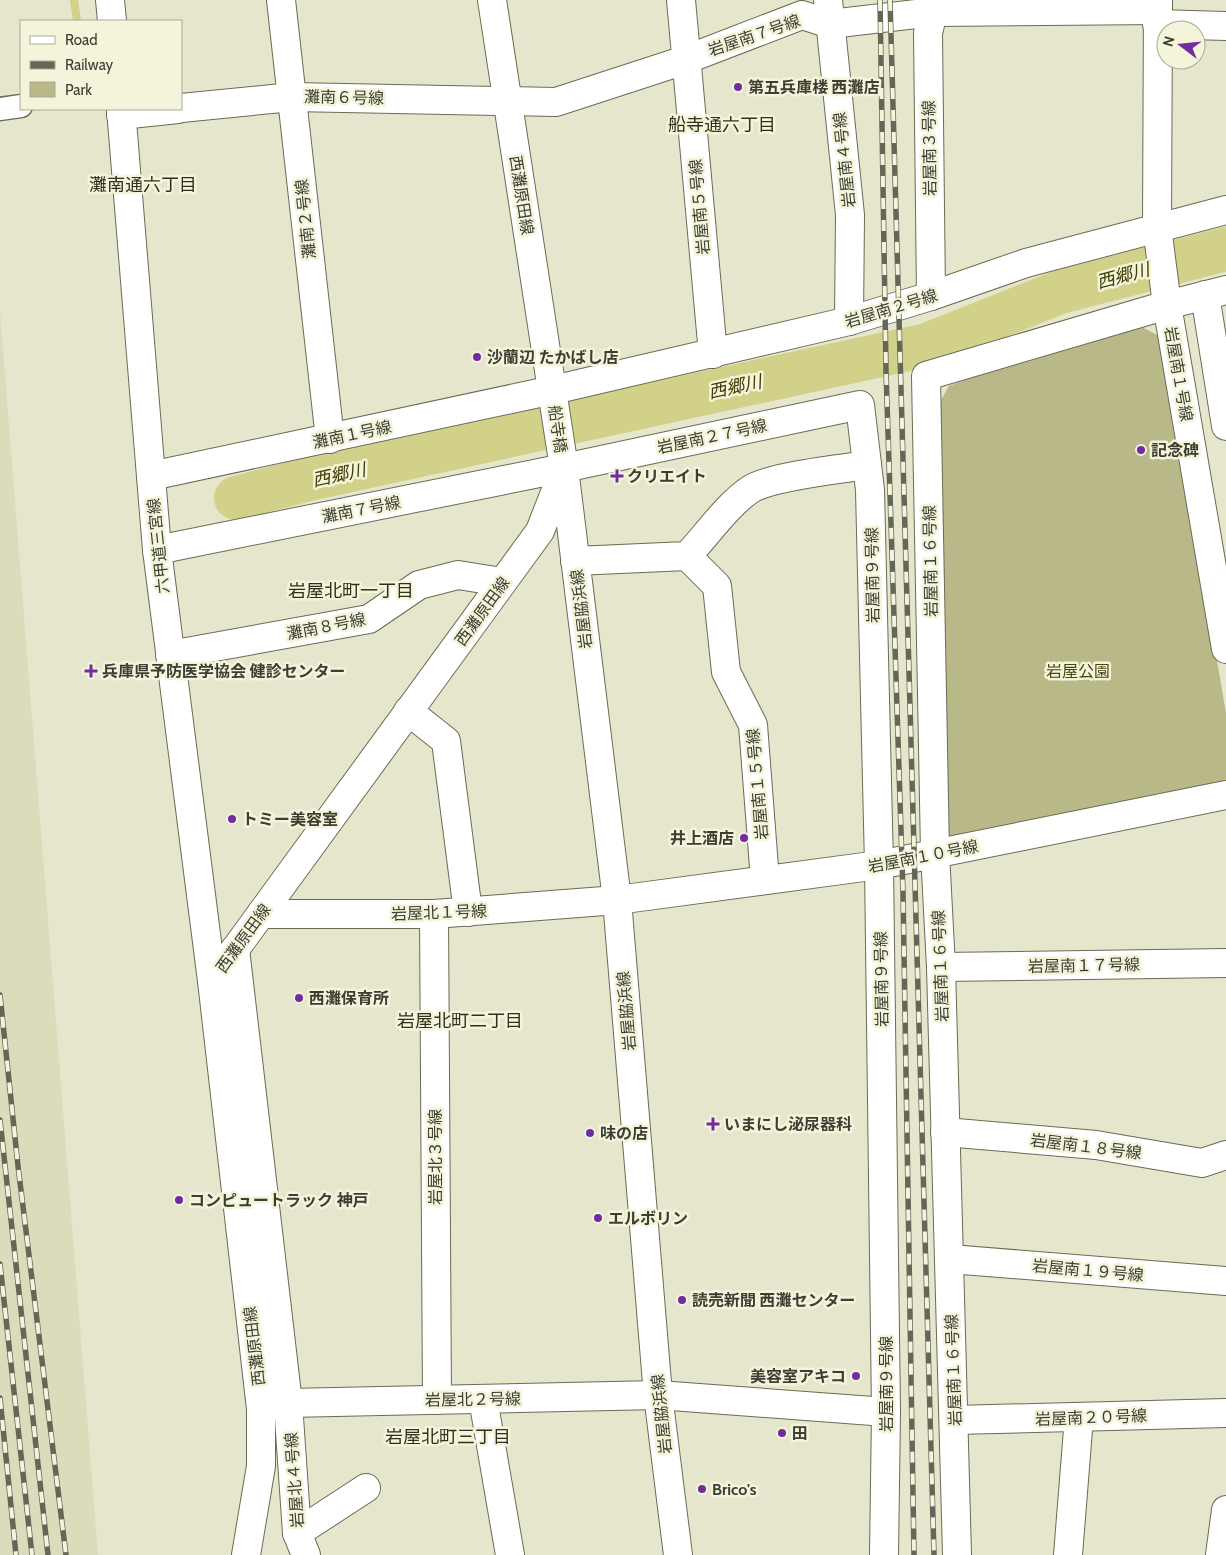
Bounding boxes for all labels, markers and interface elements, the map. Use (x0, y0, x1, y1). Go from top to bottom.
street label: 岩屋南７号線 (706, 11, 803, 60)
legend (20, 20, 182, 110)
north arrow (1156, 20, 1206, 70)
text: Road (65, 31, 98, 49)
text: N (1158, 34, 1179, 49)
text: Railway (65, 56, 114, 74)
place label: 第五兵庫楼 西灘店 (748, 78, 880, 97)
text: Park (65, 81, 92, 99)
marker: 第五兵庫楼 西灘店 (732, 81, 744, 93)
street label: 灘南６号線 (304, 87, 384, 108)
street label: 岩屋南３号線 (919, 100, 940, 196)
street label: 岩屋南４号線 (830, 111, 859, 209)
district label: 船寺通六丁目 (668, 114, 776, 136)
street label: 西灘原田線 (506, 154, 537, 236)
street label: 岩屋南５号線 (686, 158, 713, 256)
district label: 灘南通六丁目 (89, 174, 197, 196)
street label: 灘南２号線 (292, 178, 319, 260)
water label: 西郷川 (1094, 258, 1154, 294)
street label: 岩屋南２号線 (842, 285, 940, 332)
street label: 岩屋南１号線 (1161, 325, 1196, 423)
place label: 沙蘭辺 たかばし店 (487, 348, 619, 367)
marker: 沙蘭辺 たかばし店 (471, 351, 483, 363)
water label: 西郷川 (706, 370, 766, 403)
street label: 船寺橋 (545, 404, 570, 454)
street label: 岩屋南２７号線 (655, 416, 769, 457)
street label: 灘南１号線 (311, 417, 393, 452)
place label: 記念碑 (1151, 441, 1199, 460)
marker: 記念碑 (1135, 444, 1147, 456)
water label: 西郷川 (310, 458, 370, 491)
place label: クリエイト (627, 467, 707, 486)
marker: クリエイト (611, 470, 623, 482)
street label: 灘南７号線 (320, 493, 402, 526)
street label: 六甲道三宮線 (144, 497, 173, 595)
street label: 岩屋南１６号線 (920, 505, 941, 617)
street label: 岩屋南９号線 (862, 527, 883, 623)
street label: 岩屋脇浜線 (567, 568, 596, 650)
street label: 西灘原田線 (451, 573, 514, 649)
district label: 岩屋北町一丁目 (288, 580, 414, 602)
street label: 灘南８号線 (285, 610, 367, 643)
place label: 兵庫県予防医学協会 健診センター (102, 662, 346, 681)
park label: 岩屋公園 (1046, 662, 1110, 681)
marker: 兵庫県予防医学協会 健診センター (84, 664, 98, 678)
street label: 岩屋南１５号線 (743, 727, 772, 841)
place label: トミー美容室 (242, 810, 338, 829)
marker: トミー美容室 (226, 813, 238, 825)
place label: 井上酒店 (670, 829, 734, 848)
marker: 井上酒店 (738, 832, 750, 844)
street label: 岩屋南１０号線 (866, 836, 980, 877)
street label: 西灘原田線 (212, 900, 275, 976)
street label: 岩屋北１号線 (391, 901, 487, 924)
street label: 岩屋南１６号線 (929, 910, 952, 1022)
street label: 岩屋南９号線 (871, 931, 892, 1027)
street label: 岩屋南１７号線 (1028, 955, 1140, 976)
street label: 岩屋脇浜線 (614, 970, 639, 1052)
place label: 西灘保育所 (309, 989, 389, 1008)
marker: 西灘保育所 (293, 992, 305, 1004)
district label: 岩屋北町二丁目 (397, 1010, 523, 1032)
street label: 岩屋北３号線 (426, 1109, 445, 1205)
place label: いまにし泌尿器科 (724, 1115, 852, 1134)
marker: いまにし泌尿器科 (706, 1117, 720, 1131)
place label: 味の店 (600, 1124, 648, 1143)
marker: 味の店 (584, 1127, 596, 1139)
street label: 岩屋南１８号線 (1029, 1130, 1143, 1163)
place label: コンピュートラック 神戸 (189, 1191, 369, 1210)
marker: コンピュートラック 神戸 (173, 1194, 185, 1206)
place label: エルボリン (608, 1209, 688, 1228)
marker: エルボリン (592, 1212, 604, 1224)
street label: 岩屋南１９号線 (1031, 1256, 1145, 1285)
place label: 読売新聞 西灘センター (692, 1291, 856, 1310)
marker: 読売新聞 西灘センター (676, 1294, 688, 1306)
street label: 西灘原田線 (240, 1305, 269, 1387)
street label: 岩屋南１６号線 (942, 1314, 965, 1426)
street label: 岩屋南９号線 (877, 1336, 896, 1432)
place label: 美容室アキコ (750, 1367, 846, 1386)
marker: 美容室アキコ (850, 1370, 862, 1382)
street label: 岩屋脇浜線 (648, 1373, 675, 1455)
street label: 岩屋北２号線 (425, 1389, 521, 1410)
street label: 岩屋南２０号線 (1035, 1406, 1147, 1429)
place label: 田 (792, 1424, 808, 1443)
district label: 岩屋北町三丁目 (385, 1426, 511, 1448)
marker: 田 (776, 1427, 788, 1439)
street label: 岩屋北４号線 (282, 1431, 307, 1529)
place label: Brico's (712, 1480, 757, 1499)
marker: Brico's (696, 1483, 708, 1495)

